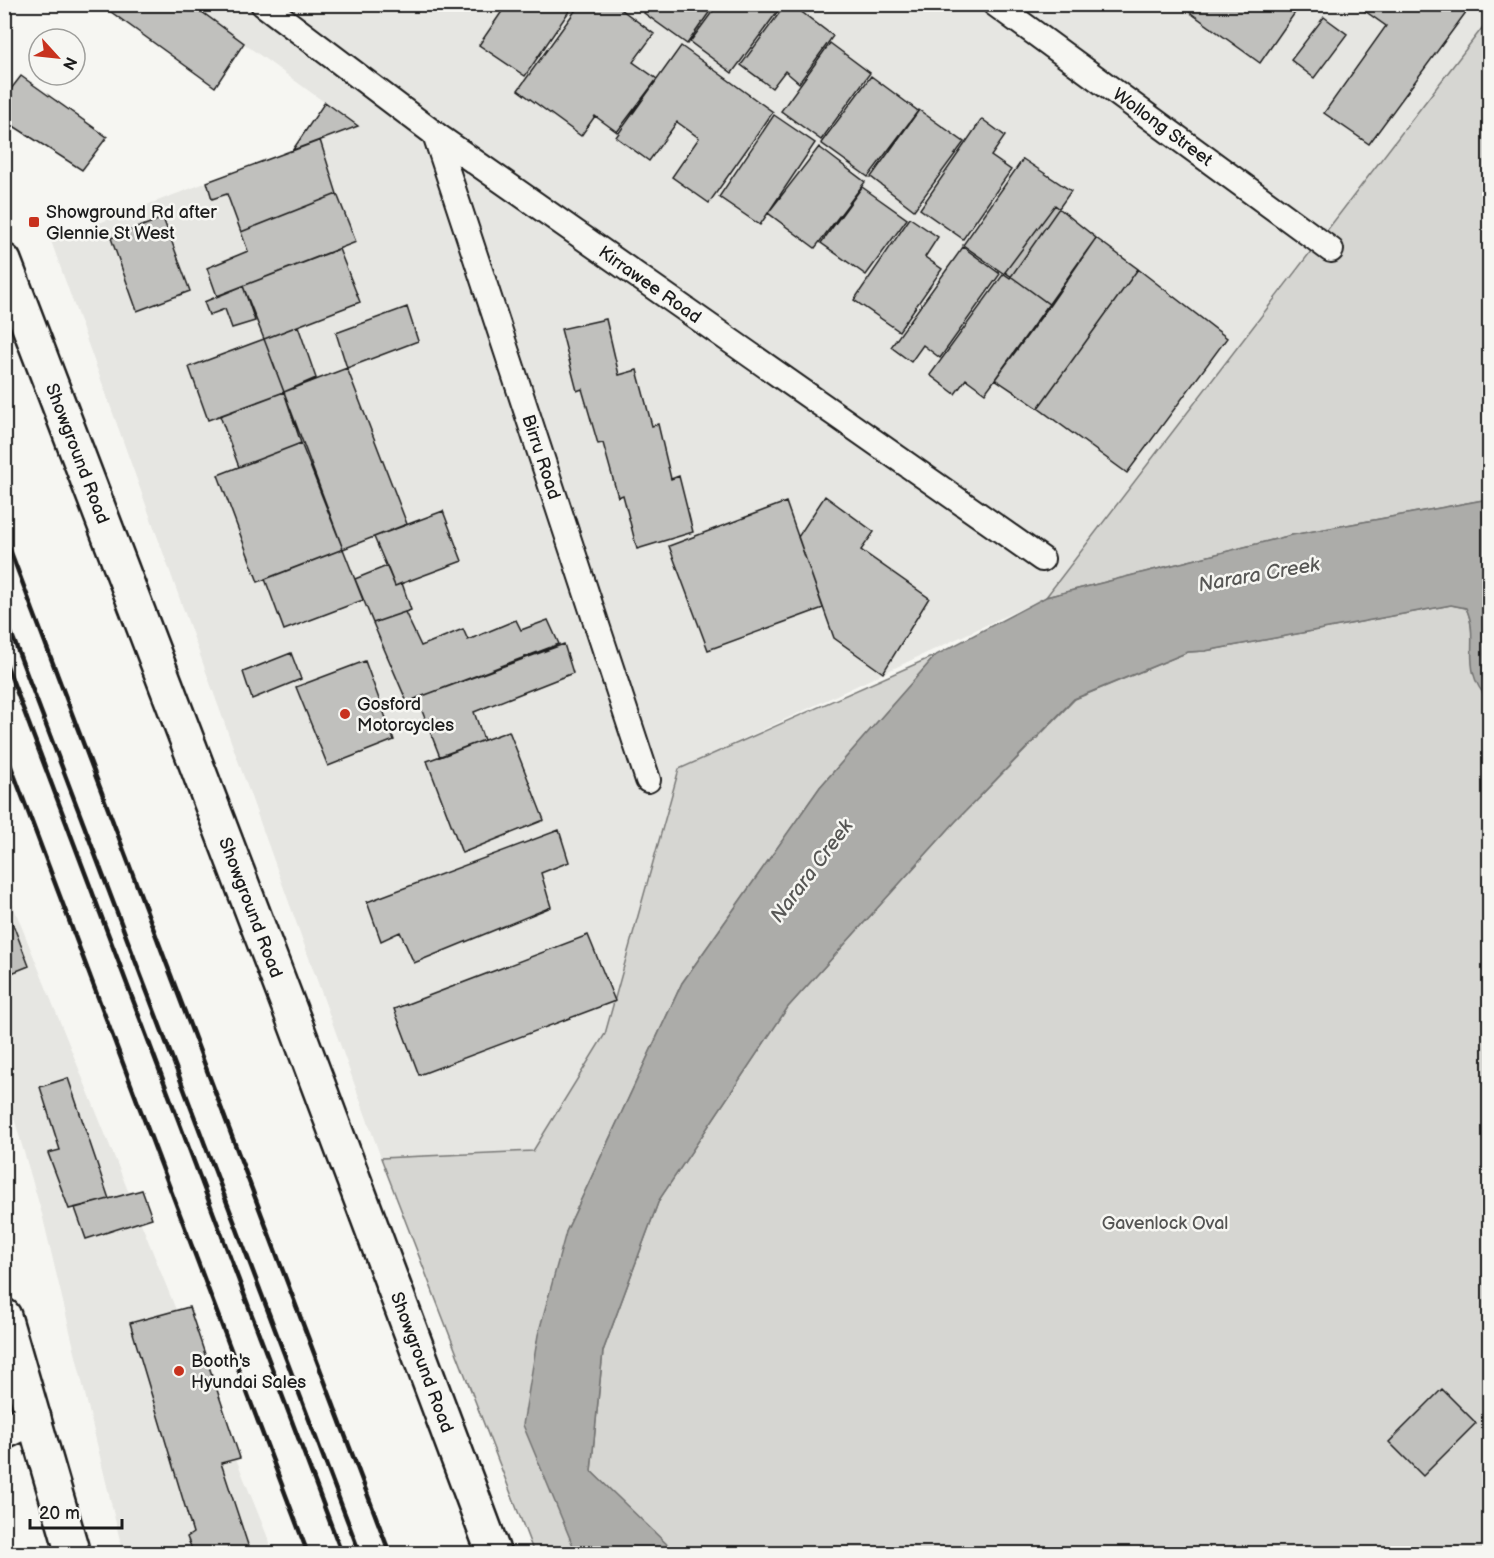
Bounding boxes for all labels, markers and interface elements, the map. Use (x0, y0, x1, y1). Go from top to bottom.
north arrow (27, 27, 87, 87)
text: N (58, 53, 80, 73)
street label: Wollong Street (1109, 83, 1217, 171)
place label: Showground Rd after Glennie St West (46, 202, 217, 244)
marker: Showground Rd after Glennie St West (27, 215, 41, 229)
street label: Kirrawee Road (595, 241, 705, 328)
street label: Showground Road (41, 380, 114, 527)
street label: Birru Road (518, 412, 565, 502)
water label: Narara Creek (1196, 552, 1323, 597)
place label: Gosford Motorcycles (357, 694, 454, 736)
marker: Gosford Motorcycles (338, 707, 352, 721)
water label: Narara Creek (765, 814, 859, 927)
street label: Showground Road (215, 834, 287, 981)
park label: Gavenlock Oval (1102, 1213, 1228, 1234)
street label: Showground Road (386, 1289, 458, 1435)
place label: Booth's Hyundai Sales (191, 1351, 306, 1393)
marker: Booth's Hyundai Sales (172, 1364, 186, 1378)
scale bar (30, 1492, 122, 1530)
text: 20 m (39, 1503, 80, 1524)

